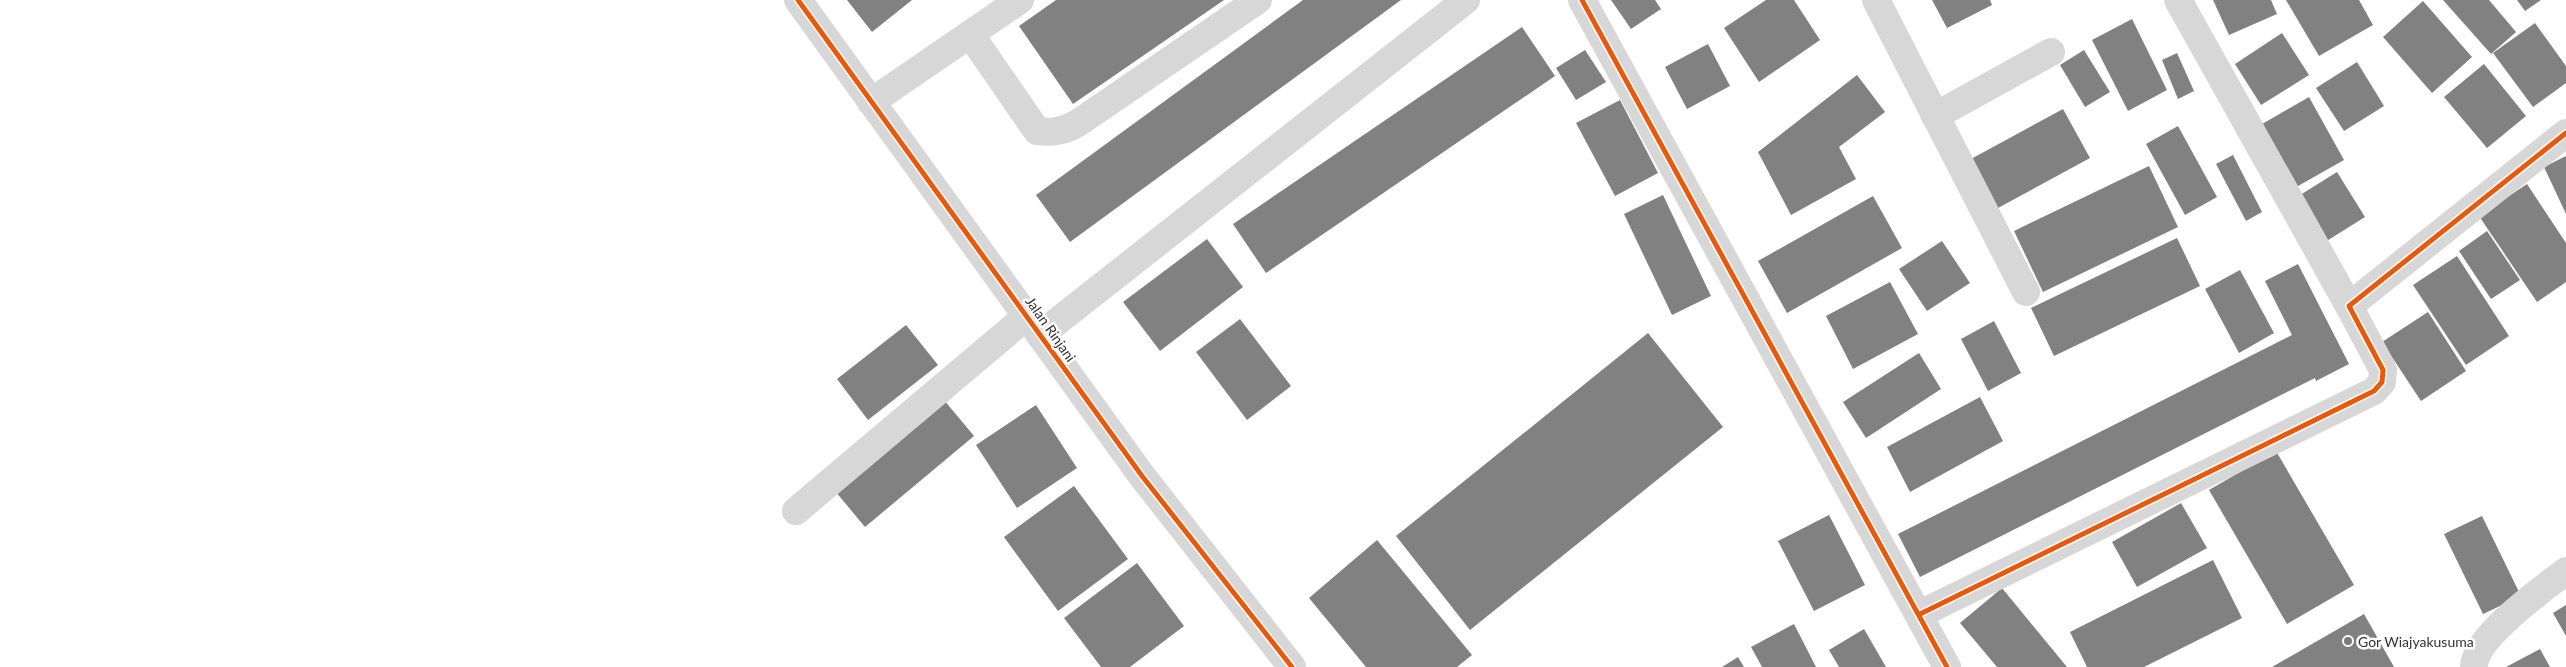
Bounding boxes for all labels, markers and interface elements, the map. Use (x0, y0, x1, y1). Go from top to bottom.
street label: Jalan Rinjani (1022, 293, 1080, 365)
place label: Gor Wiajyakusuma (2358, 633, 2474, 650)
marker: Gor Wiajyakusuma (2342, 635, 2354, 647)

